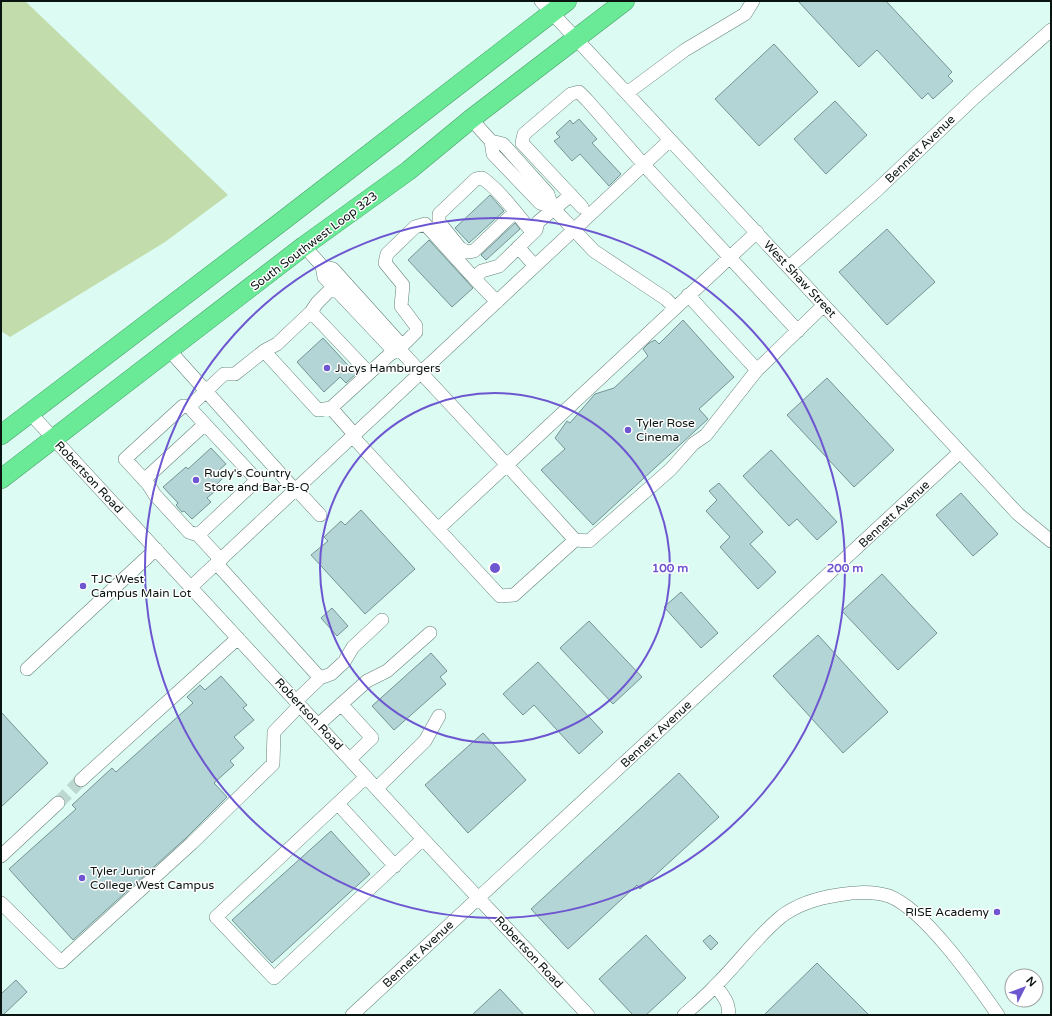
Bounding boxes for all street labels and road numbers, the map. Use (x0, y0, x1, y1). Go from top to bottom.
street label: Bennett Avenue (882, 112, 958, 186)
street label: South Southwest Loop 323 (248, 189, 380, 293)
street label: West Shaw Street (761, 238, 839, 321)
street label: Robertson Road (52, 438, 126, 516)
street label: Bennett Avenue (856, 477, 932, 550)
street label: Robertson Road (272, 675, 346, 753)
street label: Bennett Avenue (618, 697, 694, 770)
street label: Robertson Road (492, 913, 566, 991)
street label: Bennett Avenue (380, 917, 456, 990)

